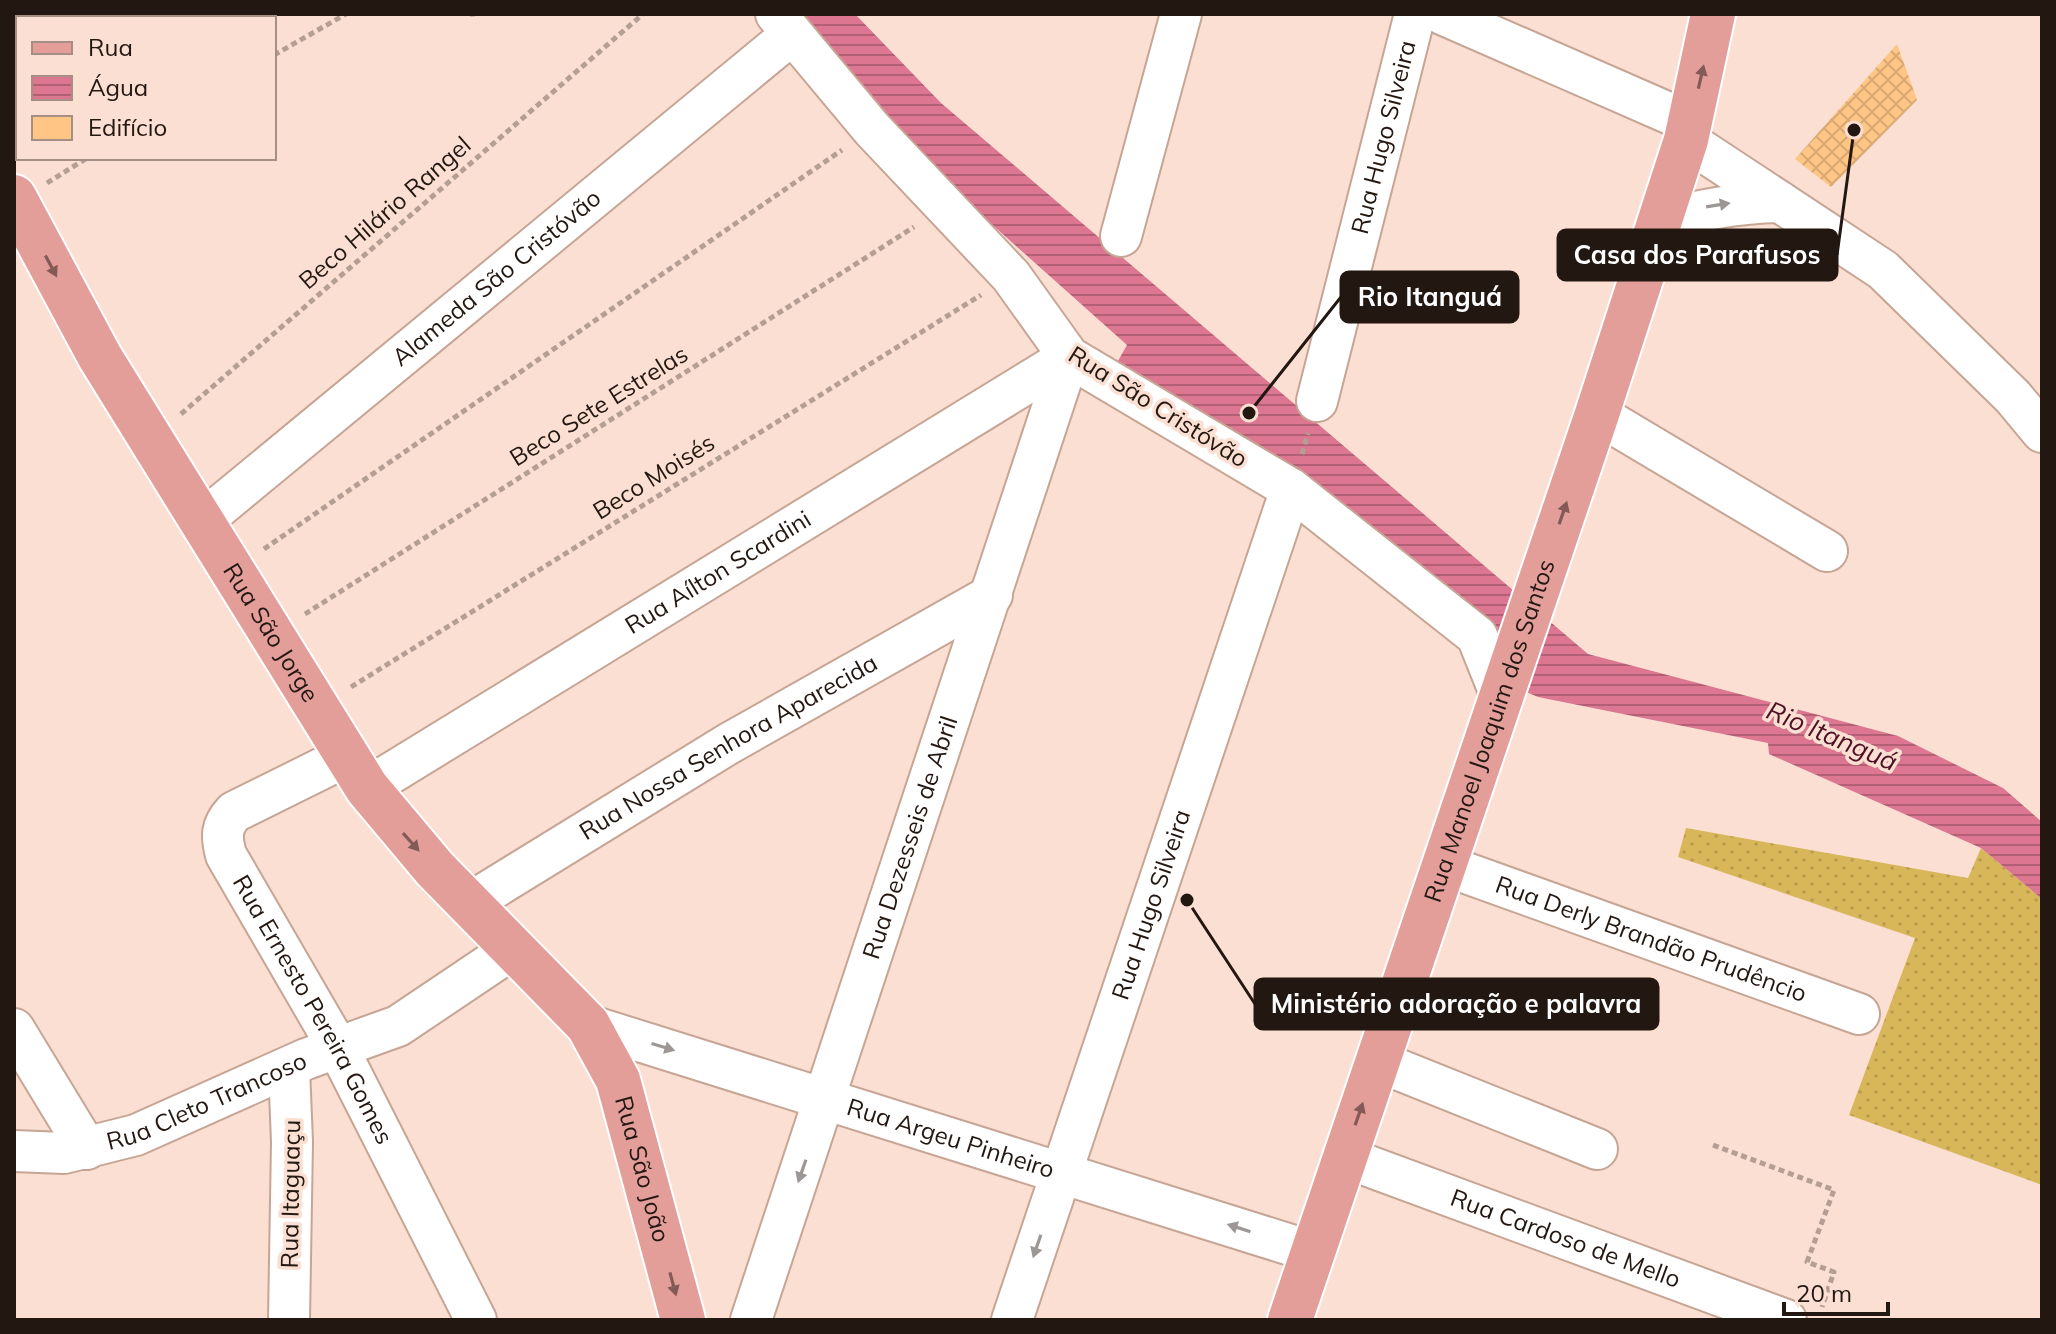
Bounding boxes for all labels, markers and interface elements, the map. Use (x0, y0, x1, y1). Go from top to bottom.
legend (16, 16, 276, 160)
text: Rua (88, 32, 133, 62)
street label: Rua Hugo Silveira (1344, 37, 1422, 237)
one-way arrow (1695, 64, 1708, 89)
text: Água (88, 72, 148, 102)
text: Edifício (88, 112, 167, 142)
street label: Beco Hilário Rangel (292, 129, 476, 295)
street label: Alameda São Cristóvão (386, 182, 606, 372)
one-way arrow (1706, 199, 1731, 211)
callout: Casa dos Parafusos (1558, 230, 1837, 280)
text: Casa dos Parafusos (1574, 238, 1820, 271)
one-way arrow (43, 255, 57, 277)
callout: Rio Itanguá (1341, 272, 1518, 322)
text: Rio Itanguá (1358, 280, 1502, 313)
street label: Beco Sete Estrelas (504, 338, 693, 472)
street label: Rua São Cristóvão (1063, 339, 1254, 473)
street label: Beco Moisés (587, 427, 720, 525)
one-way arrow (1557, 501, 1569, 525)
street label: Rua Aílton Scardini (619, 503, 816, 640)
street label: Rua Manoel Joaquim dos Santos (1417, 555, 1561, 906)
street label: Rua São Jorge (217, 557, 326, 707)
street label: Rua Nossa Senhora Aparecida (573, 647, 882, 846)
water label: Rio Itanguá (1762, 693, 1903, 778)
street label: Rua Dezesseis de Abril (855, 712, 963, 963)
street label: Rua Hugo Silveira (1105, 806, 1196, 1003)
one-way arrow (401, 833, 419, 852)
street label: Rua Ernesto Pereira Gomes (227, 869, 400, 1149)
street label: Rua Derly Brandão Prudêncio (1492, 869, 1811, 1008)
callout: Ministério adoração e palavra (1255, 979, 1658, 1029)
text: Ministério adoração e palavra (1271, 987, 1641, 1020)
one-way arrow (651, 1041, 675, 1054)
street label: Rua Cleto Trancoso (103, 1045, 311, 1156)
street label: Rua Argeu Pinheiro (844, 1091, 1058, 1184)
street label: Rua São João (609, 1093, 677, 1245)
one-way arrow (1354, 1102, 1366, 1126)
street label: Rua Itaguaçu (274, 1119, 306, 1269)
one-way arrow (795, 1159, 807, 1183)
street label: Rua Cardoso de Mello (1447, 1182, 1685, 1294)
one-way arrow (1227, 1221, 1251, 1234)
one-way arrow (1031, 1234, 1043, 1258)
scale bar (1784, 1266, 1888, 1316)
one-way arrow (668, 1271, 680, 1296)
text: 20 m (1796, 1278, 1852, 1308)

